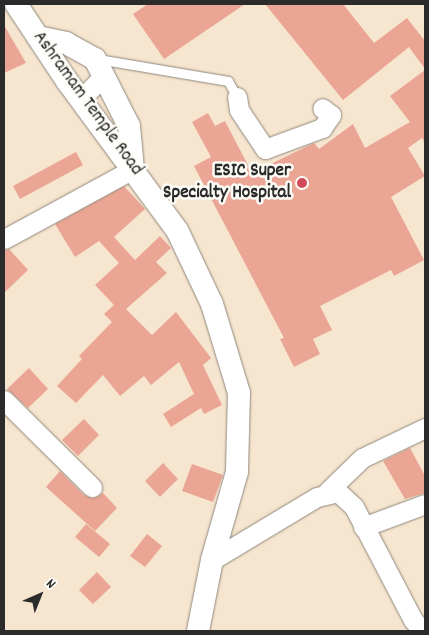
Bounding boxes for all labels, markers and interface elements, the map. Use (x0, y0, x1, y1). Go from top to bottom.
street label: Ashramam Temple Road (27, 27, 147, 181)
place label: ESIC Super Specialty Hospital (163, 161, 291, 205)
marker: ESIC Super Specialty Hospital (295, 176, 309, 190)
north arrow (15, 570, 65, 620)
text: N (41, 575, 60, 594)

